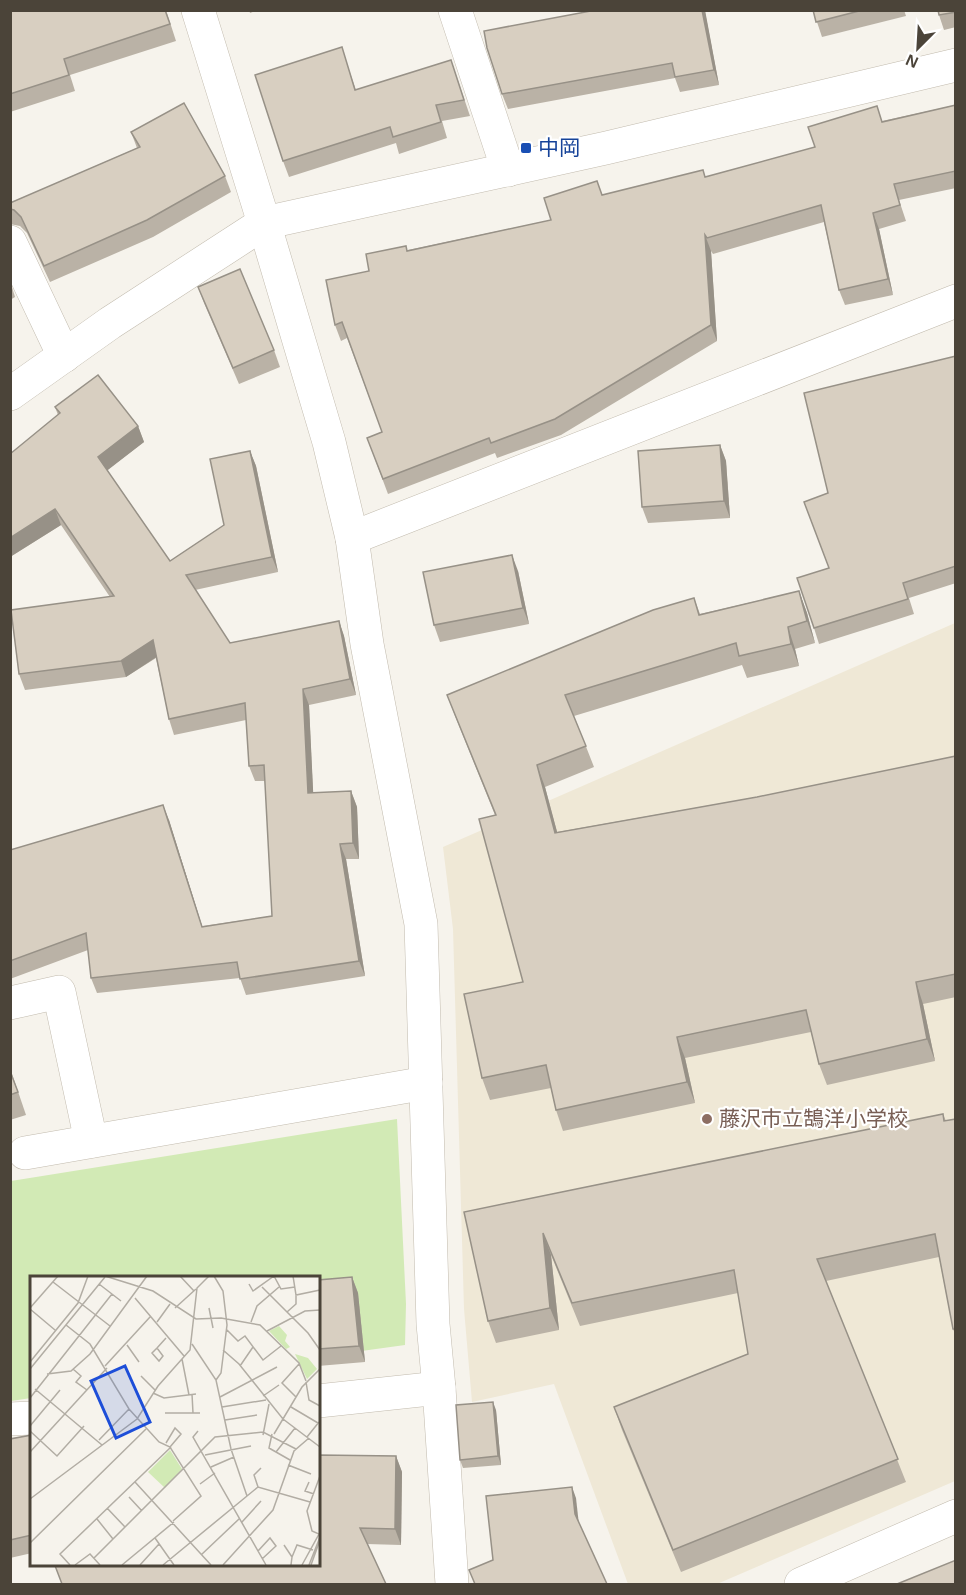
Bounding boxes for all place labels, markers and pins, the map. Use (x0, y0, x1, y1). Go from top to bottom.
place label: 中岡 (538, 136, 580, 159)
marker: 中岡 (519, 141, 533, 155)
place label: 藤沢市立鵠洋小学校 (719, 1107, 908, 1130)
marker: 藤沢市立鵠洋小学校 (700, 1112, 714, 1126)

